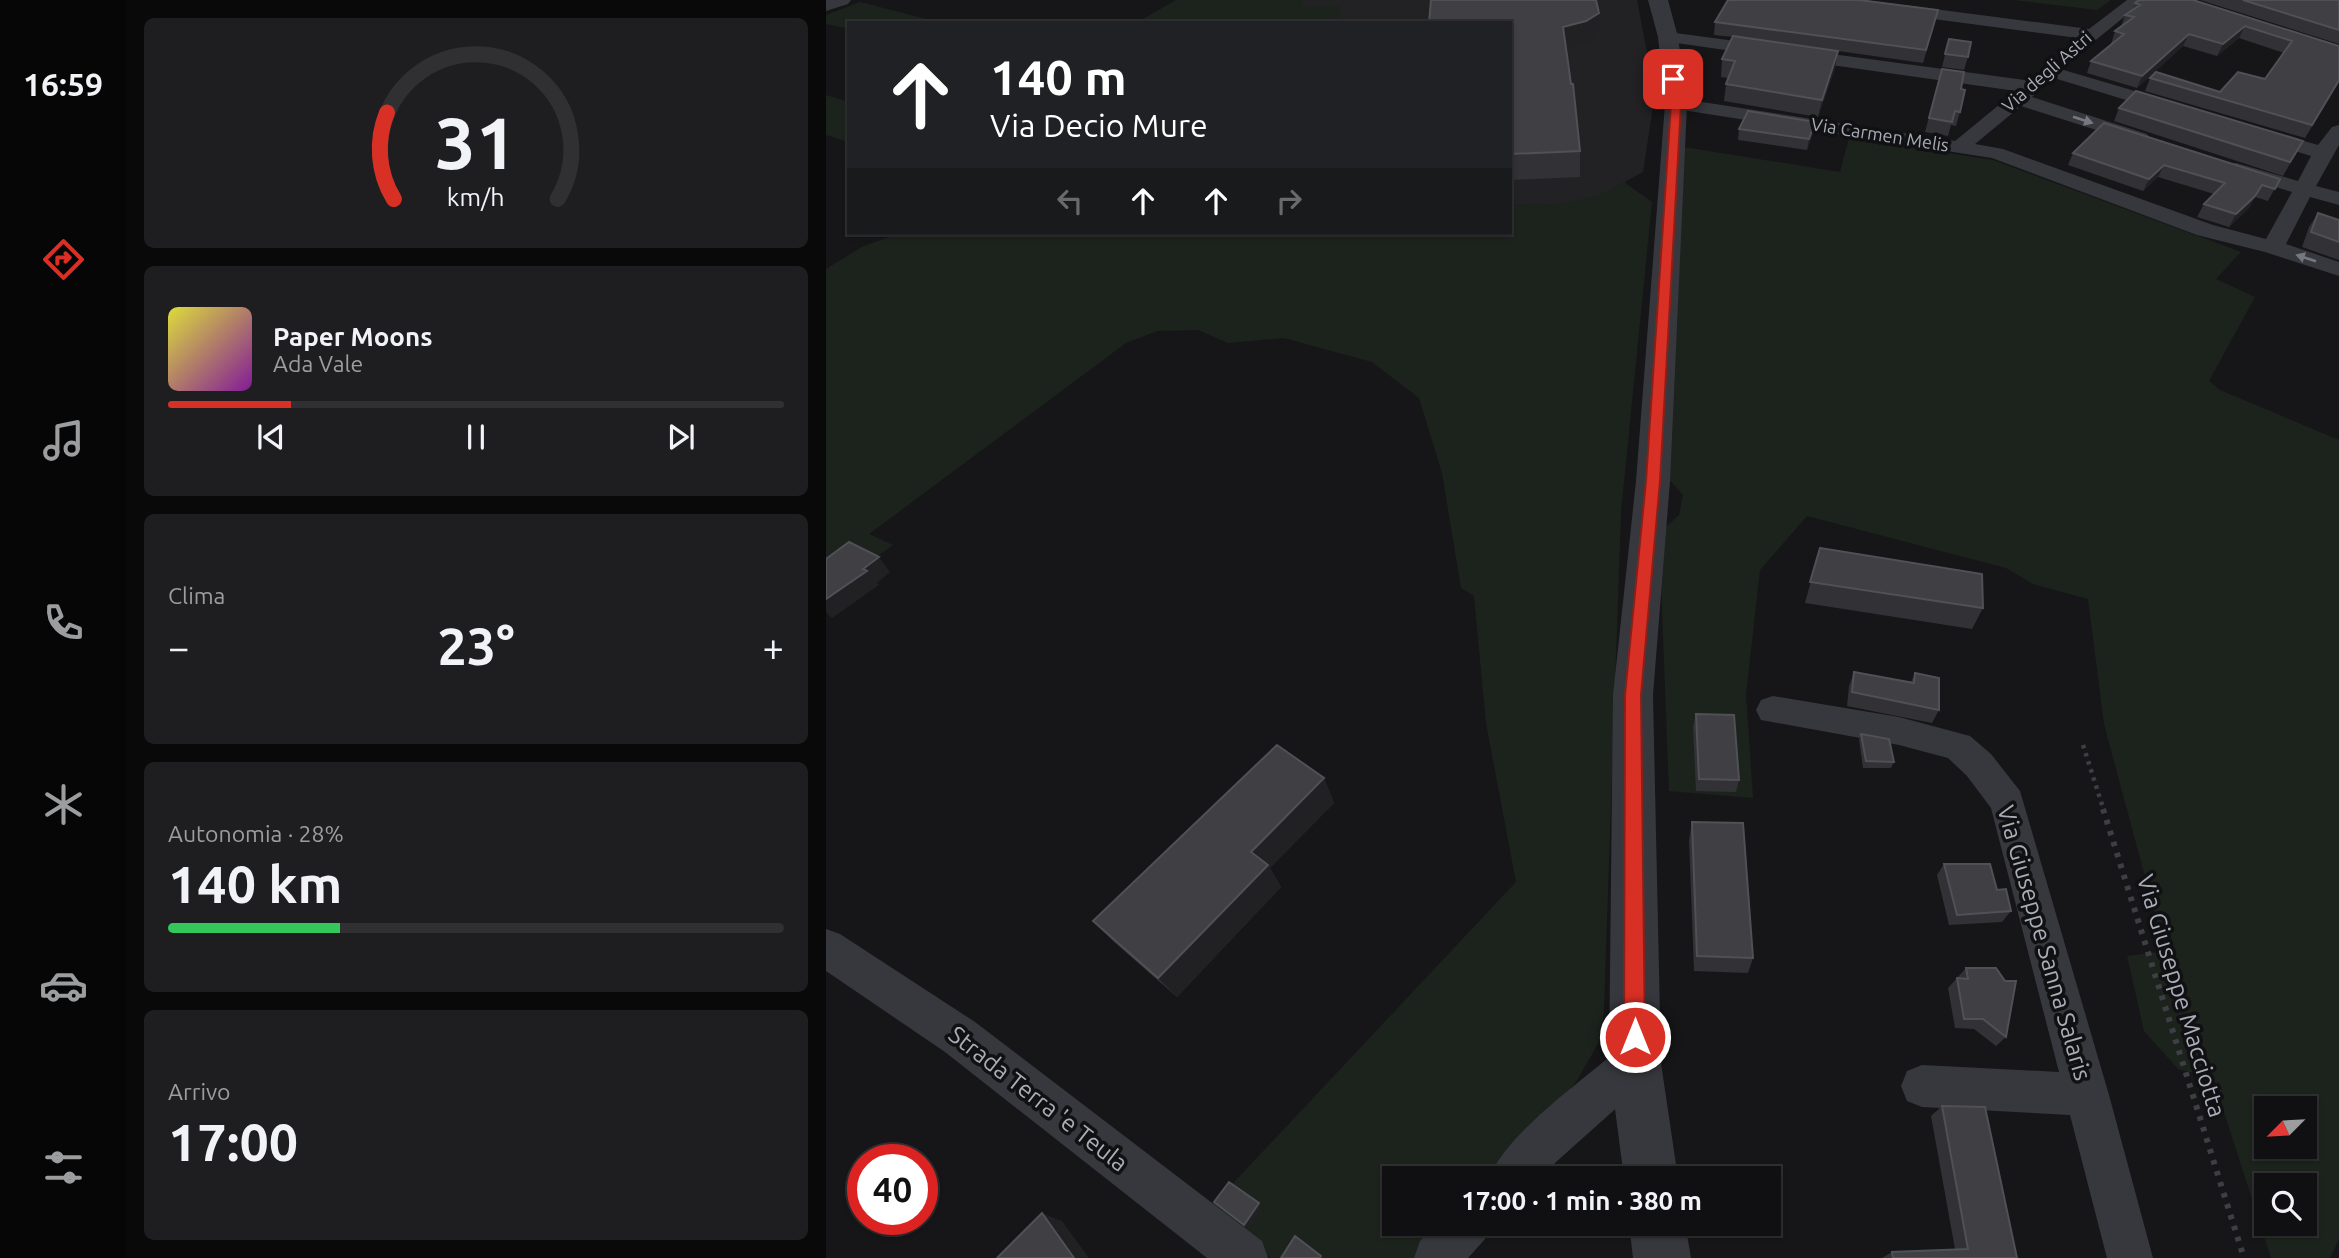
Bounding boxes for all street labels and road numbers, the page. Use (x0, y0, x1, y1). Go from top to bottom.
street label: Via degli Astri (1998, 27, 2095, 115)
street label: Via Carmen Melis (1810, 113, 1951, 155)
street label: Via Giuseppe Sanna Salaris (1992, 802, 2097, 1083)
street label: Via Giuseppe Macciotta (2132, 871, 2231, 1120)
street label: Strada Terra 'e Teula (944, 1021, 1133, 1177)

